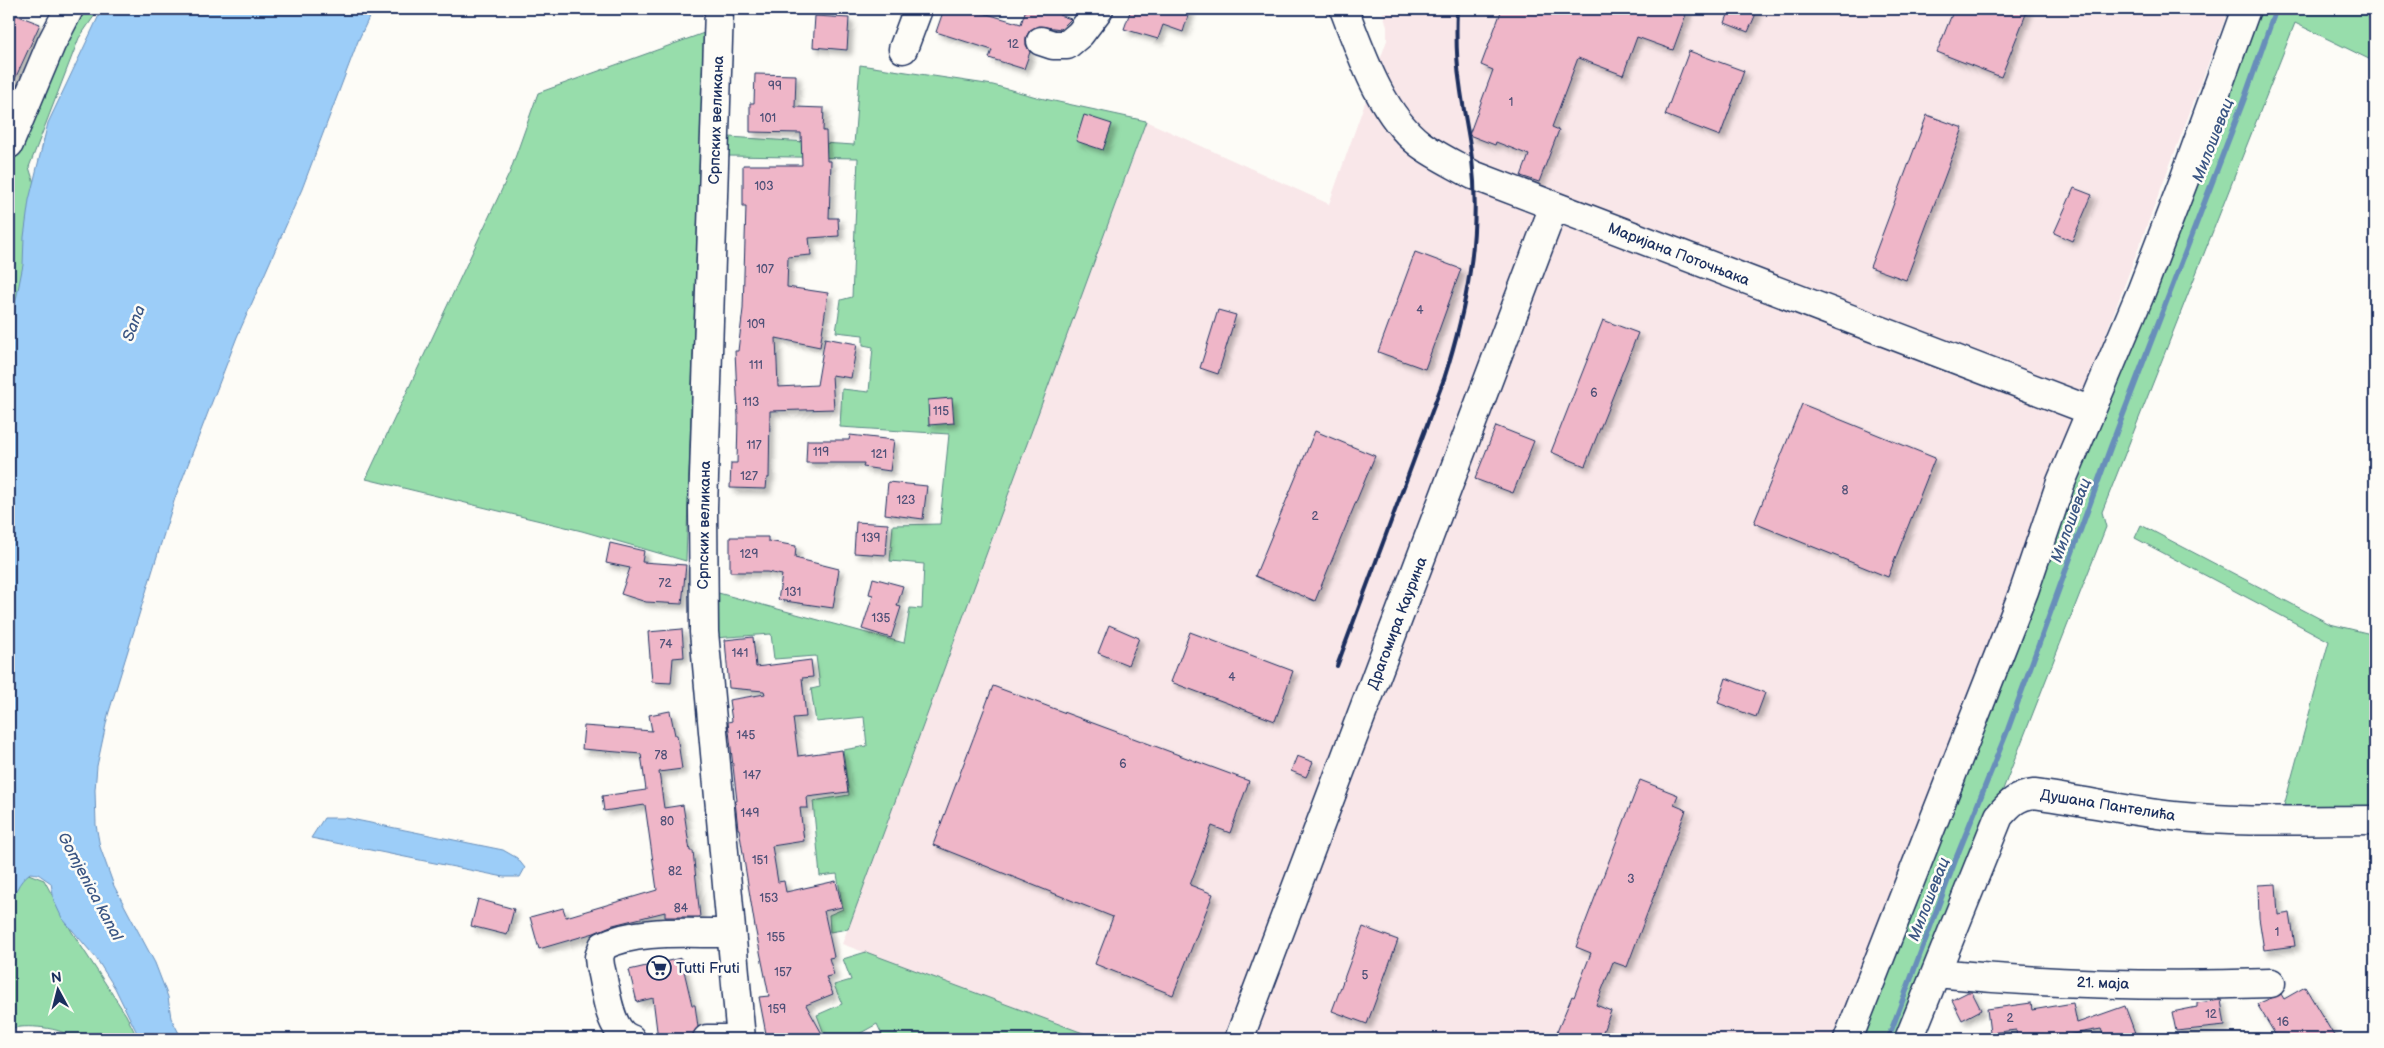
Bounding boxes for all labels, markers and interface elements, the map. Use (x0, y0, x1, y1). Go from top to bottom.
house number: 12 (1007, 37, 1019, 52)
street label: Српских великана (705, 55, 728, 185)
house number: 99 (768, 79, 782, 94)
house number: 1 (1509, 95, 1513, 110)
water label: Милошевац (2189, 96, 2238, 185)
house number: 101 (760, 111, 776, 126)
house number: 103 (754, 179, 774, 194)
street label: Маријана Поточњака (1605, 219, 1752, 290)
house number: 107 (756, 262, 774, 277)
water label: Sana (119, 303, 150, 344)
house number: 4 (1416, 303, 1424, 318)
house number: 109 (747, 317, 765, 332)
house number: 111 (749, 358, 763, 373)
house number: 6 (1590, 386, 1598, 401)
house number: 113 (743, 395, 759, 410)
house number: 115 (933, 404, 949, 419)
house number: 117 (746, 438, 762, 453)
house number: 119 (813, 445, 829, 460)
house number: 121 (871, 447, 887, 462)
street label: Српских великана (694, 460, 715, 590)
house number: 127 (740, 469, 758, 484)
water label: Милошевац (2047, 476, 2095, 565)
house number: 8 (1842, 483, 1849, 498)
house number: 123 (897, 493, 915, 508)
house number: 2 (1311, 509, 1319, 524)
house number: 139 (862, 531, 881, 546)
house number: 129 (740, 547, 758, 562)
street label: Драгомира Каурина (1363, 554, 1432, 692)
house number: 72 (659, 576, 671, 591)
house number: 131 (785, 585, 801, 600)
house number: 135 (872, 611, 891, 626)
house number: 74 (659, 637, 673, 652)
house number: 141 (732, 646, 748, 661)
house number: 4 (1228, 670, 1236, 685)
house number: 145 (737, 728, 756, 743)
house number: 78 (655, 748, 667, 763)
house number: 6 (1119, 757, 1127, 772)
house number: 147 (743, 768, 761, 783)
street label: Душана Пантелића (2039, 785, 2177, 826)
house number: 149 (741, 806, 760, 821)
house number: 80 (660, 814, 674, 829)
water label: Gomjenica kanal (53, 829, 127, 945)
house number: 151 (752, 853, 768, 868)
water label: Милошевац (1905, 855, 1954, 944)
house number: 82 (668, 864, 682, 879)
house number: 3 (1627, 872, 1635, 887)
house number: 153 (760, 891, 778, 906)
house number: 84 (674, 901, 689, 916)
house number: 1 (2275, 925, 2279, 940)
house number: 155 (767, 930, 785, 945)
supermarket icon: Tutti Fruti (646, 955, 672, 981)
place label: Tutti Fruti (676, 959, 740, 978)
house number: 157 (774, 965, 792, 980)
north arrow (32, 966, 82, 1016)
house number: 5 (1362, 968, 1369, 983)
text: N (50, 969, 63, 987)
street label: 21. маја (2076, 973, 2130, 994)
house number: 159 (768, 1002, 786, 1017)
house number: 12 (2205, 1007, 2217, 1022)
house number: 2 (2006, 1011, 2014, 1026)
house number: 16 (2277, 1015, 2289, 1030)

